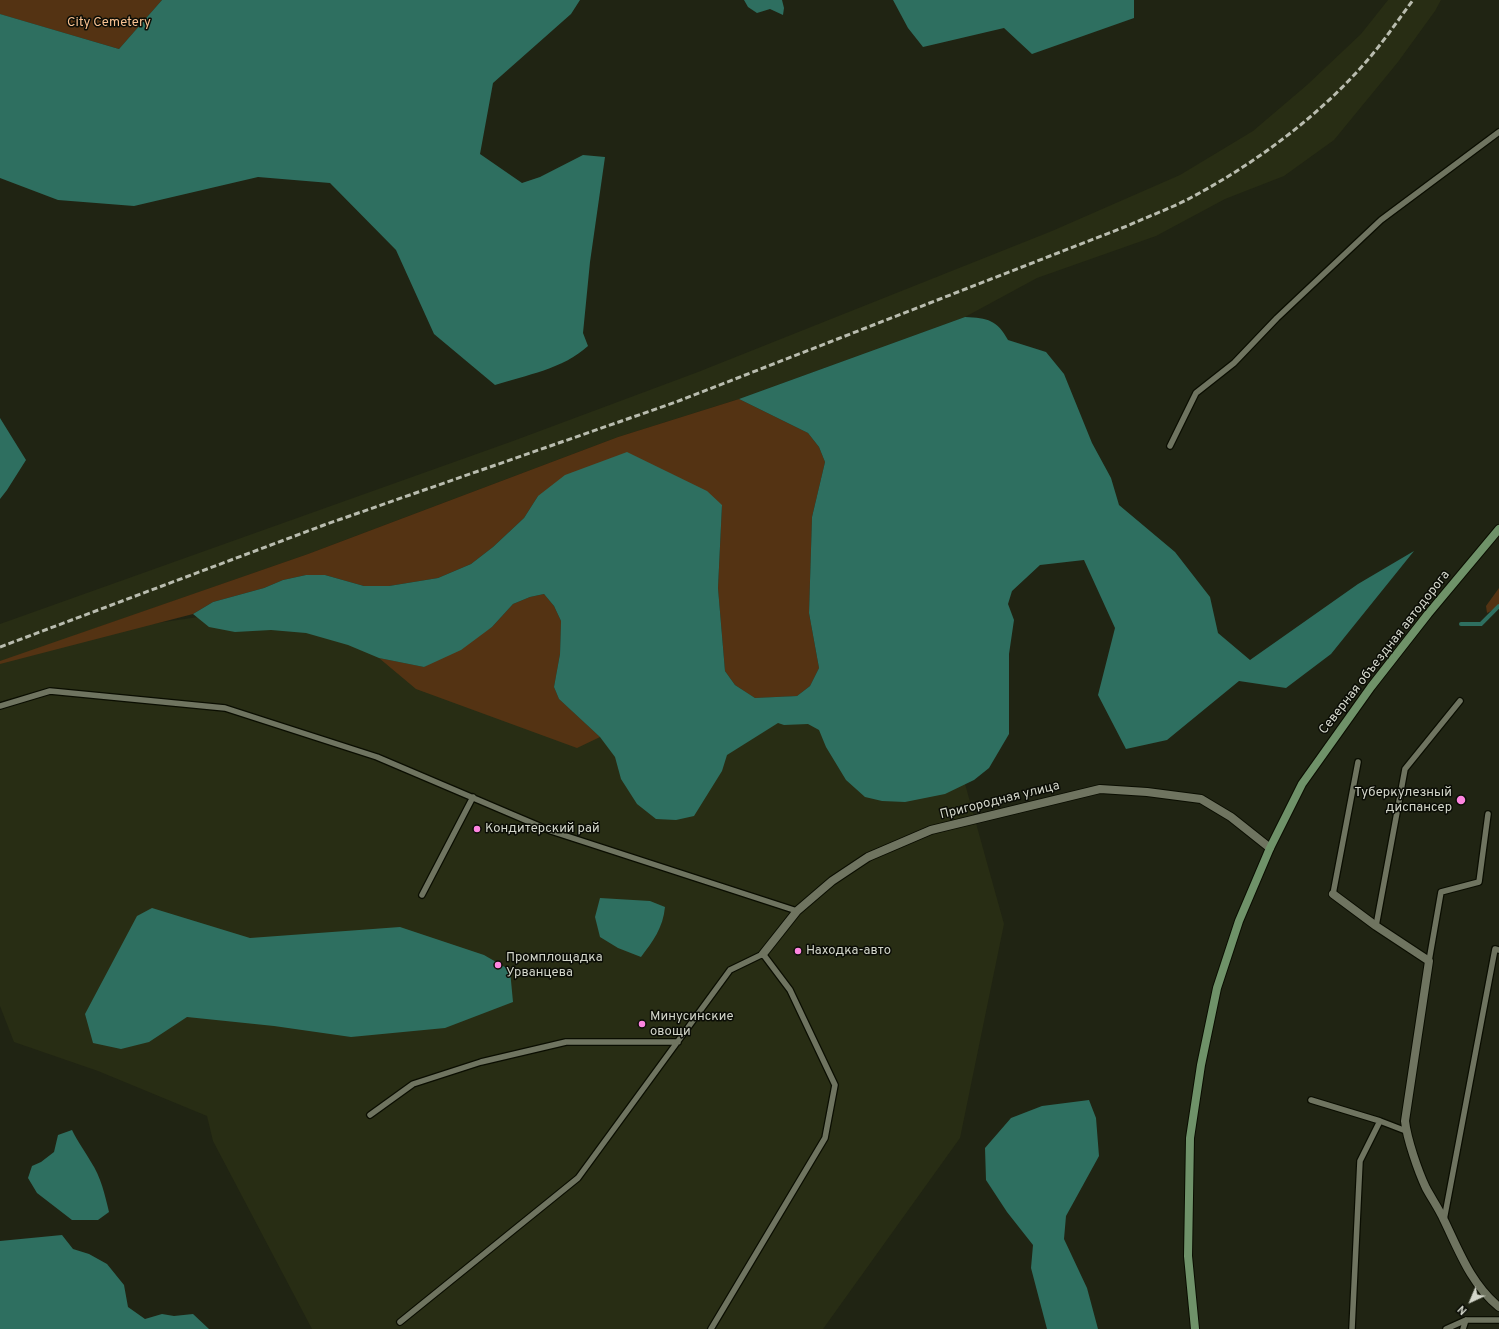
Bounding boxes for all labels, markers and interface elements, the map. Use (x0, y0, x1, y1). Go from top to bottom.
park label: City Cemetery (67, 15, 151, 31)
street label: Северная объездная автодорога (1316, 568, 1454, 738)
street label: Пригородная улица (939, 779, 1061, 823)
place label: Туберкулезный диспансер (1354, 785, 1452, 816)
marker: Туберкулезный диспансер (1455, 794, 1467, 806)
place label: Кондитерский рай (485, 821, 600, 837)
marker: Кондитерский рай (472, 824, 482, 834)
place label: Находка-авто (806, 943, 891, 959)
marker: Находка-авто (793, 946, 803, 956)
place label: Промплощадка Урванцева (506, 950, 603, 981)
marker: Промплощадка Урванцева (493, 960, 503, 970)
place label: Минусинские овощи (650, 1009, 733, 1040)
marker: Минусинские овощи (637, 1019, 647, 1029)
north arrow (1451, 1281, 1491, 1321)
text: N (1455, 1302, 1470, 1317)

